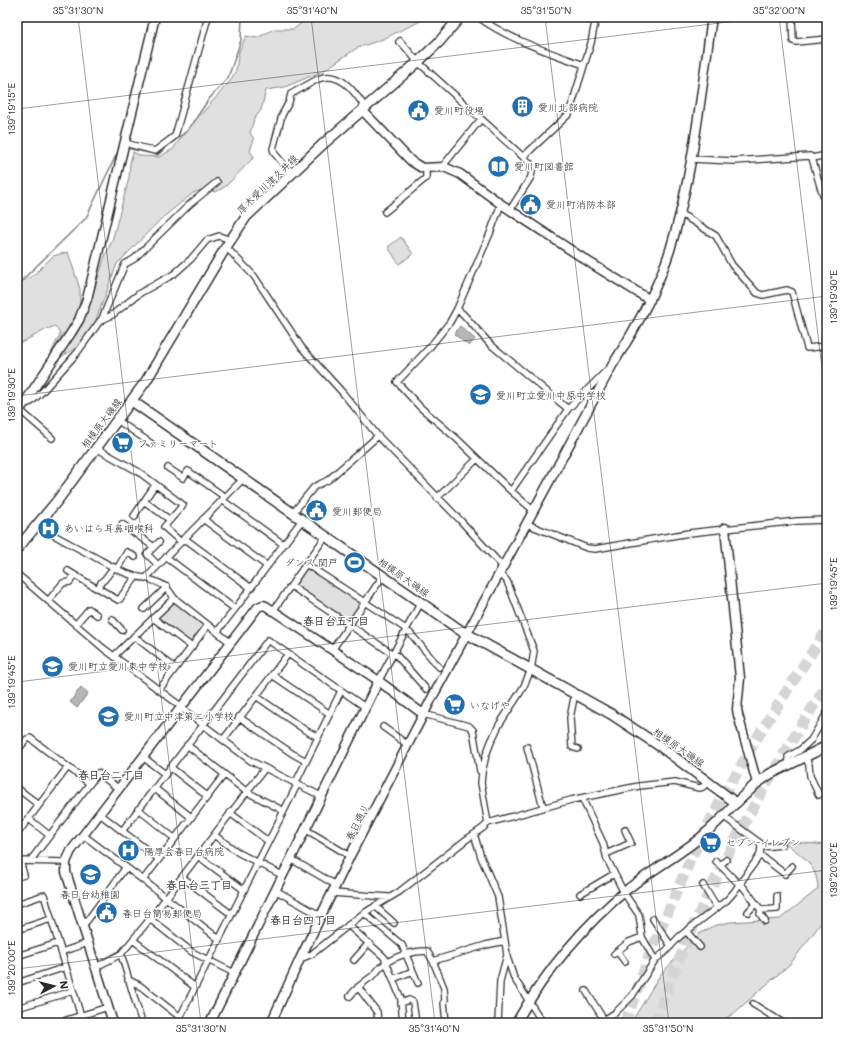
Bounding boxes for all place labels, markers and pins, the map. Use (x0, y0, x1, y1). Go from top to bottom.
building icon: 愛川北部病院 (509, 94, 535, 120)
public building icon: 愛川町役場 (406, 97, 432, 123)
place label: 愛川北部病院 (538, 100, 598, 114)
place label: 愛川町役場 (434, 103, 484, 117)
library icon: 愛川町図書館 (486, 153, 512, 179)
place label: 愛川町図書館 (514, 159, 574, 173)
public building icon: 愛川町消防本部 (517, 191, 543, 217)
place label: 愛川町消防本部 (546, 197, 616, 211)
school or university icon: 愛川町立愛川中原中学校 (467, 382, 493, 408)
place label: 愛川町立愛川中原中学校 (496, 388, 606, 402)
supermarket icon: ファミリーマート (109, 430, 135, 456)
place label: ファミリーマート (138, 436, 218, 450)
public building icon: 愛川郵便局 (303, 498, 329, 524)
place label: 愛川郵便局 (332, 504, 382, 518)
hospital icon: あいはら耳鼻咽喉科 (36, 515, 62, 541)
place label: あいはら耳鼻咽喉科 (64, 521, 154, 535)
sports icon: ダンス 関戸 (341, 549, 367, 575)
place label: ダンス 関戸 (285, 555, 338, 569)
school or university icon: 愛川町立愛川東中学校 (40, 653, 66, 679)
place label: 愛川町立愛川東中学校 (68, 659, 168, 673)
supermarket icon: いなげや (441, 692, 467, 718)
place label: いなげや (470, 698, 510, 712)
school or university icon: 愛川町立中津第二小学校 (96, 703, 122, 729)
place label: 愛川町立中津第二小学校 (124, 709, 234, 723)
supermarket icon: セブン-イレブン (698, 829, 724, 855)
place label: セブン-イレブン (726, 835, 800, 849)
hospital icon: 陽厚会春日台病院 (116, 838, 142, 864)
place label: 陽厚会春日台病院 (144, 844, 224, 858)
school or university icon: 春日台幼稚園 (77, 861, 103, 887)
place label: 春日台幼稚園 (60, 887, 120, 901)
public building icon: 春日台簡易郵便局 (93, 900, 119, 926)
place label: 春日台簡易郵便局 (122, 906, 202, 920)

